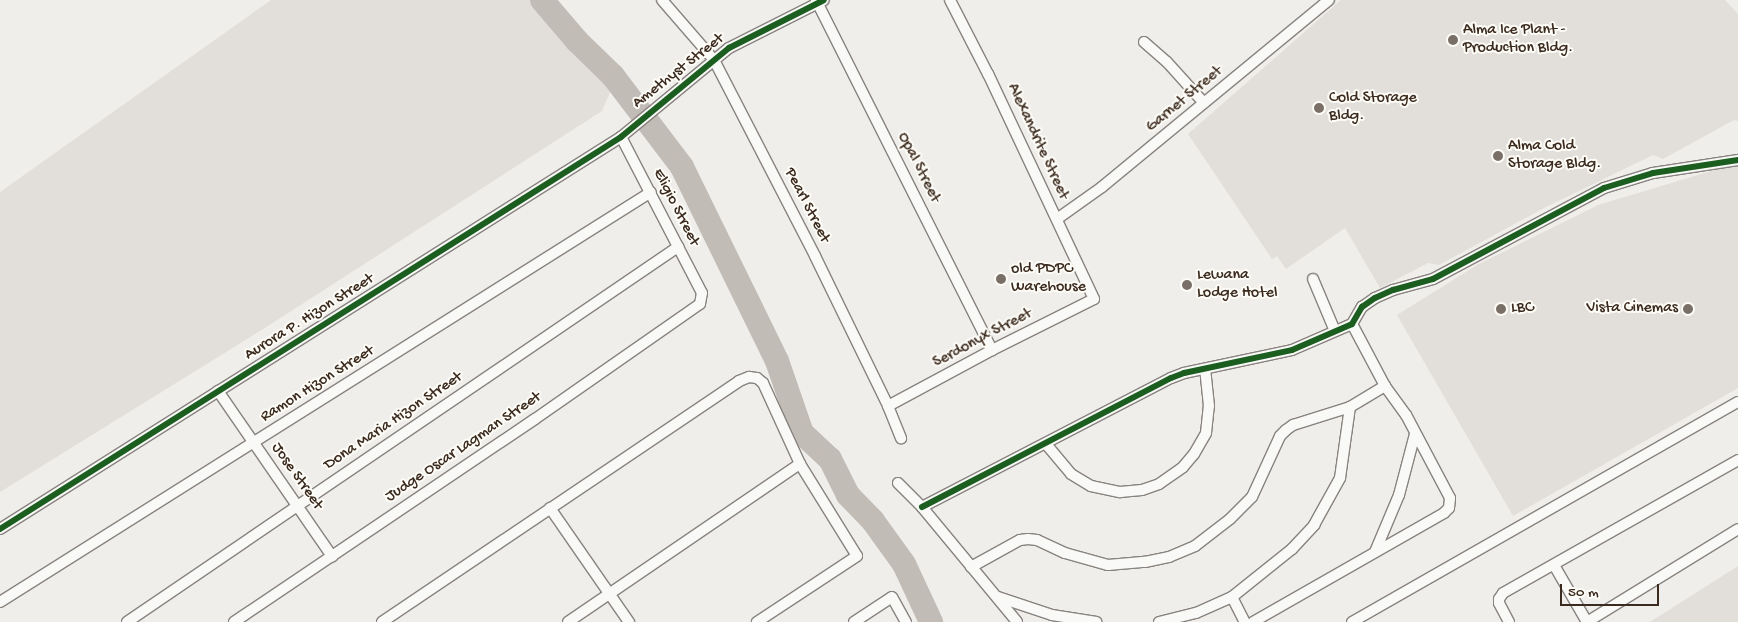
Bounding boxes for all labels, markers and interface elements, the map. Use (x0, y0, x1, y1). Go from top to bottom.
place label: Alma Ice Plant - Production Bldg. (1463, 21, 1573, 59)
street label: Amethyst Street (629, 30, 729, 114)
marker: Alma Ice Plant - Production Bldg. (1447, 34, 1459, 46)
street label: Garnet Street (1143, 63, 1227, 137)
street label: Alexandrite Street (1002, 81, 1072, 203)
place label: Cold Storage Bldg. (1329, 89, 1417, 127)
marker: Cold Storage Bldg. (1313, 102, 1325, 114)
street label: Opal Street (892, 130, 944, 206)
place label: Alma Cold Storage Bldg. (1508, 137, 1601, 175)
marker: Alma Cold Storage Bldg. (1492, 150, 1504, 162)
street label: Pearl Street (779, 165, 833, 247)
street label: Eligio Street (647, 166, 703, 250)
place label: old PDPC Warehouse (1011, 260, 1086, 298)
place label: Lewana Lodge Hotel (1197, 266, 1277, 304)
street label: Aurora P. Hizon Street (242, 270, 378, 366)
marker: old PDPC Warehouse (995, 273, 1007, 285)
marker: Lewana Lodge Hotel (1181, 279, 1193, 291)
place label: LBC (1511, 299, 1534, 319)
place label: Vista Cinemas (1586, 299, 1678, 319)
marker: LBC (1495, 303, 1507, 315)
marker: Vista Cinemas (1682, 303, 1694, 315)
street label: Serdonyx Street (930, 305, 1036, 373)
street label: Ramon Hizon Street (258, 342, 378, 428)
street label: Dona Maria Hizon Street (321, 369, 467, 475)
street label: Judge Oscar Lagman Street (382, 389, 546, 507)
street label: Jose Street (266, 440, 326, 514)
scale bar (1563, 574, 1662, 606)
text: 50 m (1568, 584, 1599, 602)

